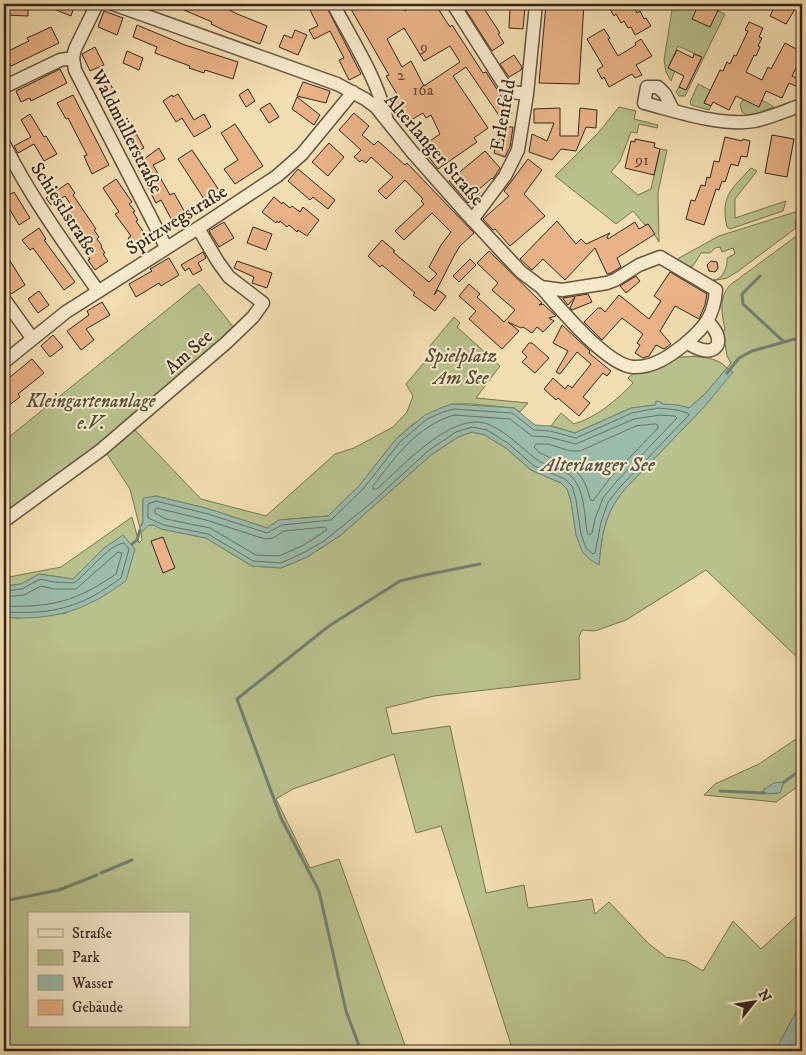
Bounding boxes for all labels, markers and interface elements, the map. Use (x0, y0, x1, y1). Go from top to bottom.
house number: 9 (419, 37, 428, 57)
street label: Waldmüllerstraße (85, 65, 168, 198)
house number: 2 (397, 65, 405, 85)
street label: Erlenfeld (486, 77, 521, 153)
house number: 16a (413, 80, 434, 100)
street label: Alterlanger Straße (379, 89, 489, 211)
house number: 91 (634, 150, 649, 170)
street label: Schiestlstraße (25, 158, 102, 260)
street label: Spitzwegstraße (122, 180, 232, 260)
street label: Am See (160, 325, 218, 379)
park label: Spielplatz Am See (424, 345, 497, 390)
park label: Kleingartenanlage e.V. (25, 390, 156, 435)
water label: Alterlanger See (539, 453, 656, 478)
legend (28, 912, 190, 1028)
text: Straße (72, 924, 112, 943)
text: Park (72, 948, 101, 967)
text: Wasser (71, 974, 113, 993)
north arrow (728, 978, 778, 1028)
text: N (754, 987, 775, 1006)
text: Gebäude (72, 998, 123, 1017)

